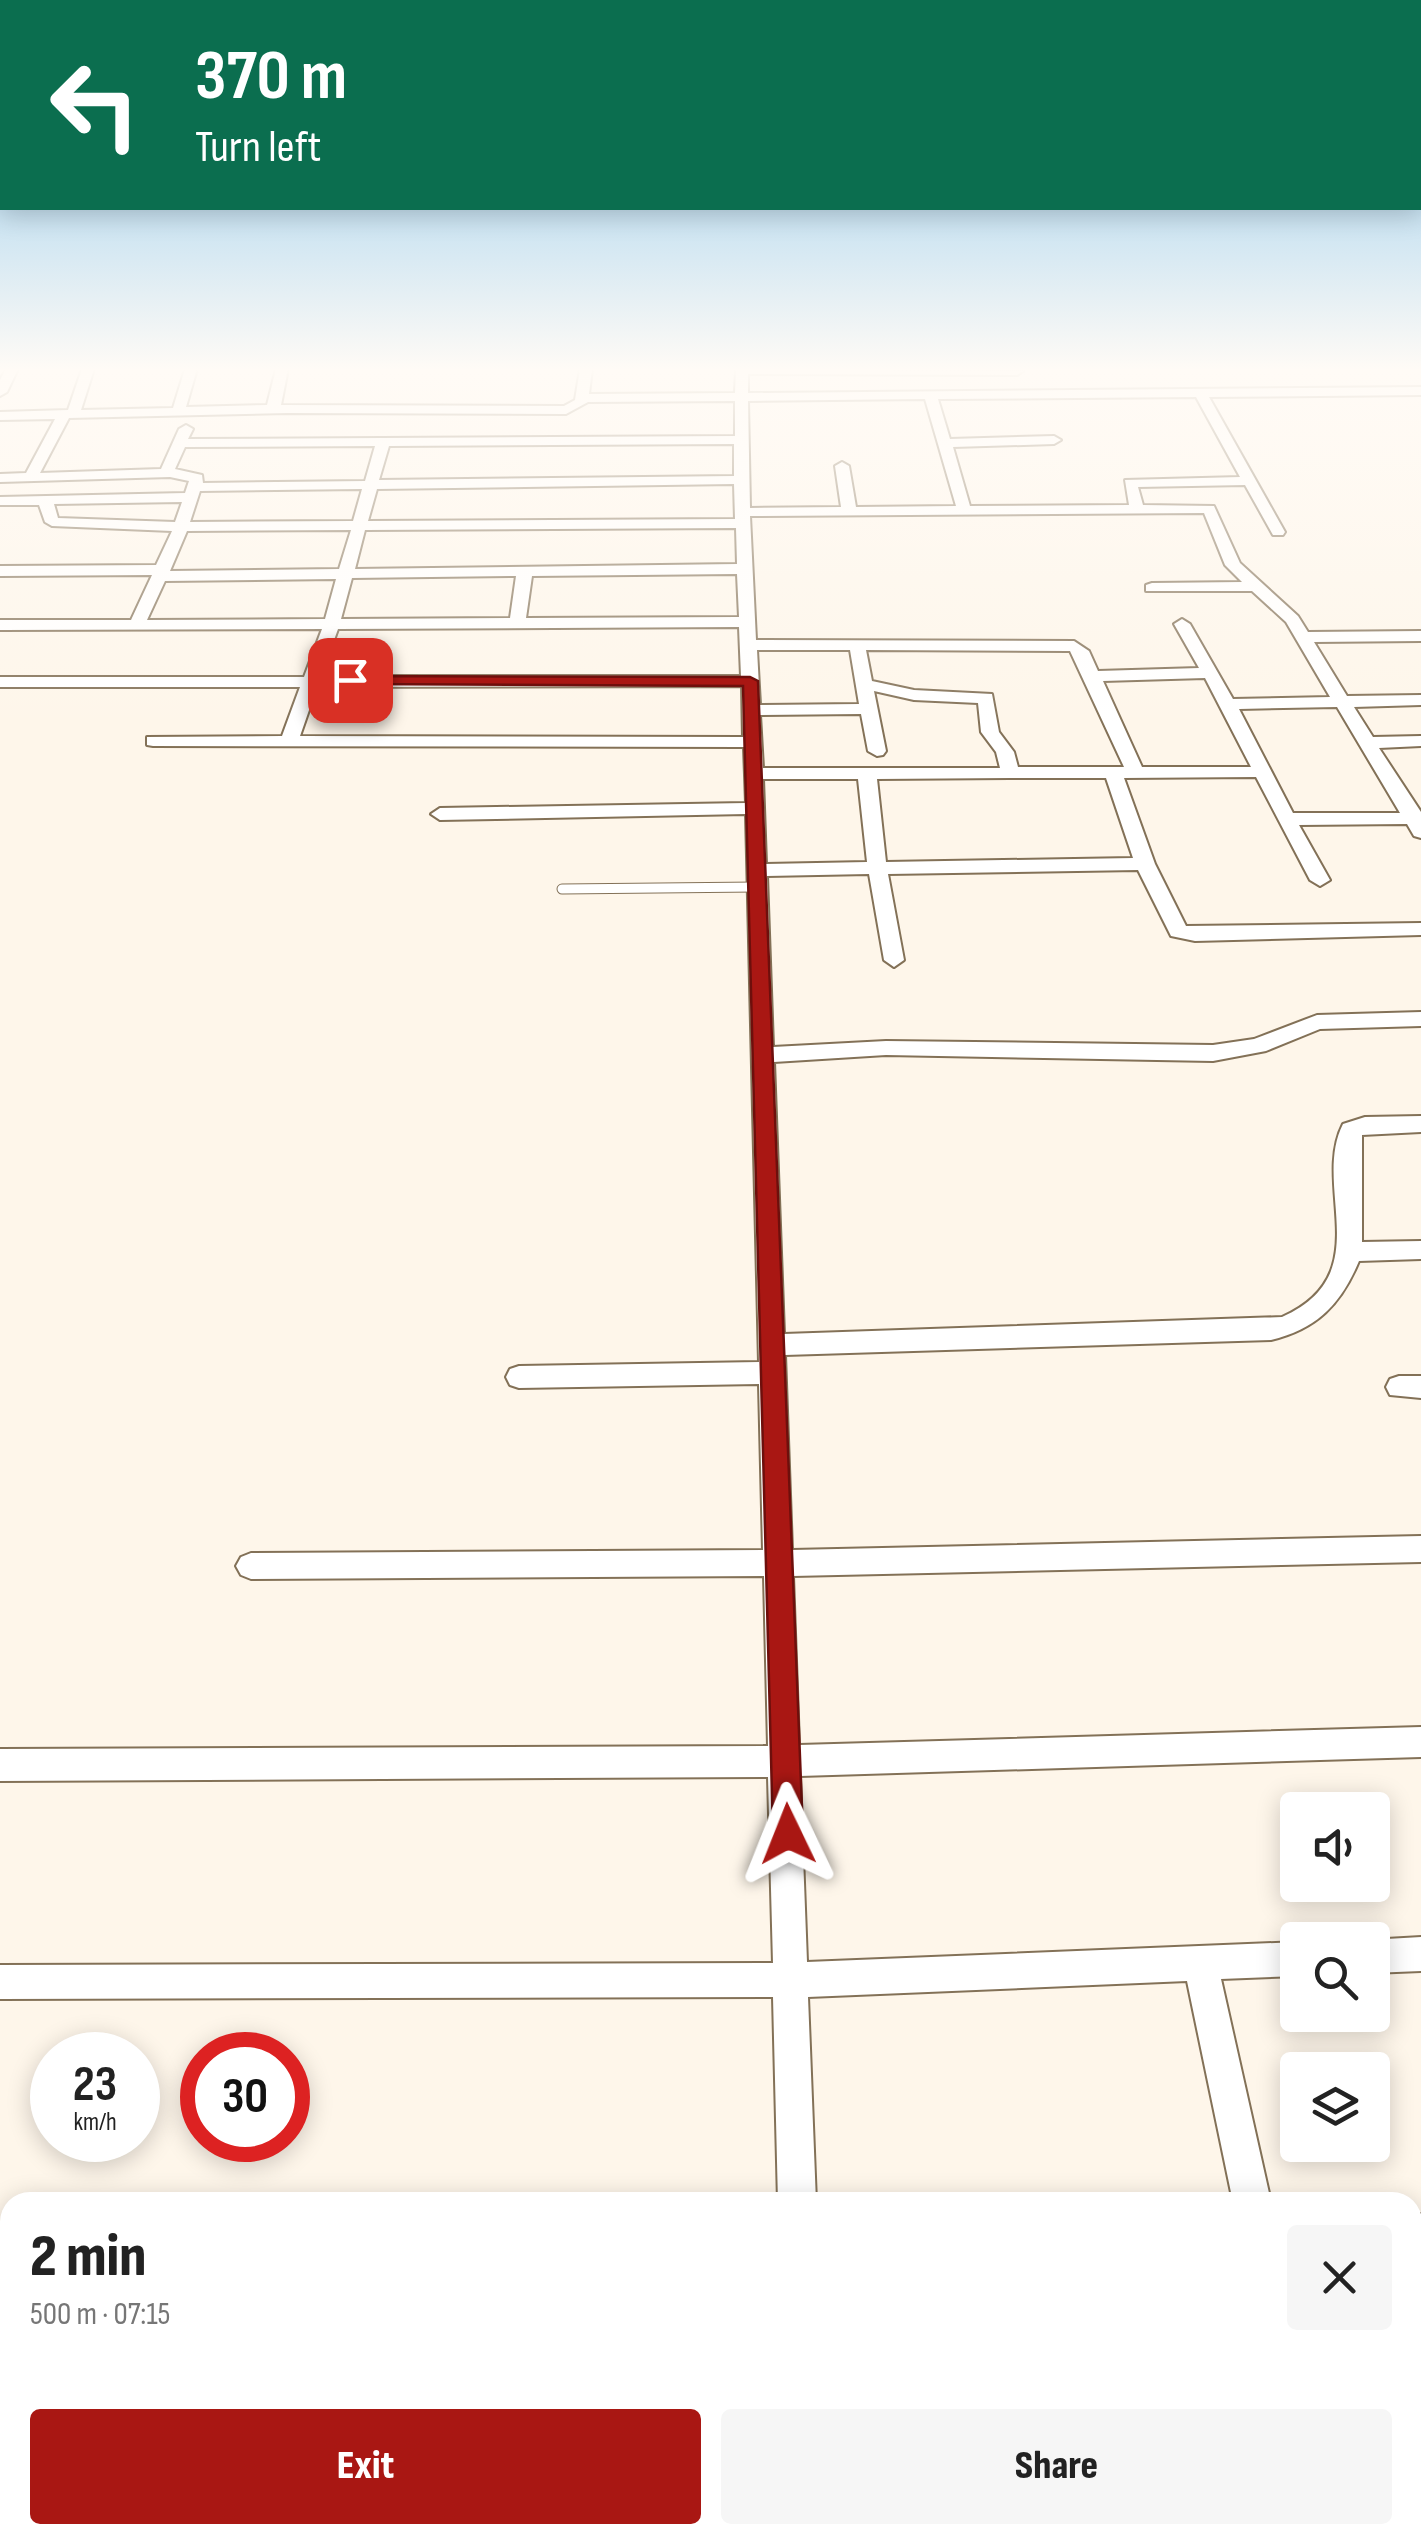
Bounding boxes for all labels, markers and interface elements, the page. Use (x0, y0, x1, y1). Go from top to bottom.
text: 370 m (195, 35, 347, 119)
icon: left (30, 40, 160, 170)
text: Turn left (195, 120, 321, 175)
pin (308, 638, 393, 723)
icon: arrive (323, 653, 378, 708)
position arrow (736, 1782, 840, 1886)
map controls (1280, 1792, 1390, 2162)
button: sound (1280, 1792, 1390, 1902)
button: search (1280, 1922, 1390, 2032)
speed limit sign: 30 (180, 2032, 310, 2162)
button: layers (1280, 2052, 1390, 2162)
text: 23 (73, 2055, 117, 2115)
text: km/h (73, 2107, 117, 2138)
text: 2 min (30, 2221, 146, 2293)
button: close (1287, 2225, 1392, 2330)
text: 500 m · 07:15 (30, 2295, 170, 2334)
button: Exit (30, 2409, 701, 2524)
button: Share (721, 2409, 1392, 2524)

